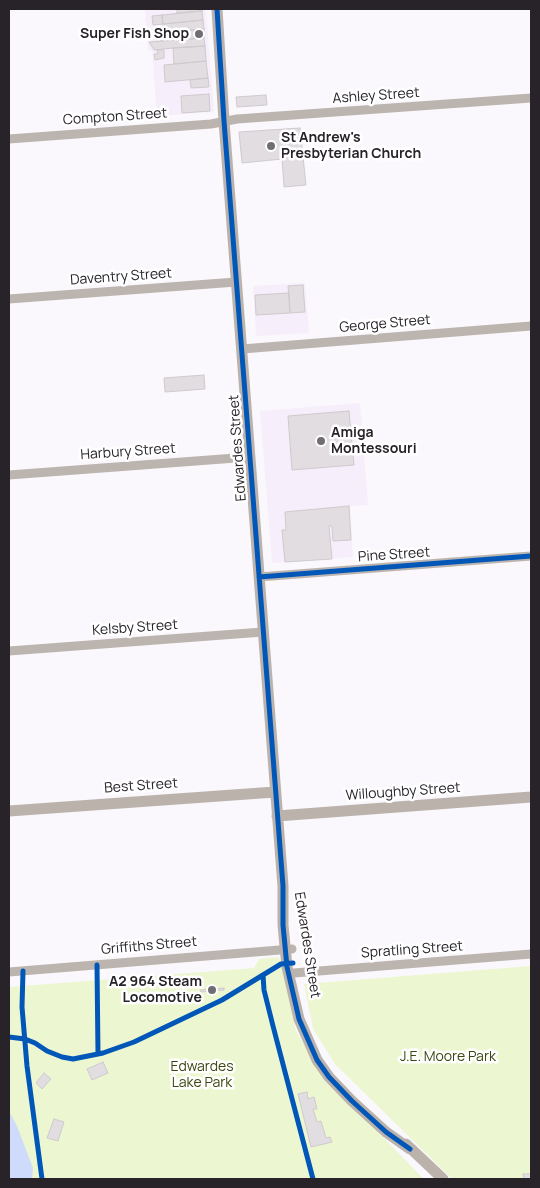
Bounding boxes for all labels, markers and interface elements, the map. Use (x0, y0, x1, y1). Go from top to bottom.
place label: Super Fish Shop (80, 26, 189, 42)
marker: Super Fish Shop (193, 28, 205, 40)
street label: Ashley Street (332, 85, 420, 107)
street label: Compton Street (62, 105, 168, 129)
place label: St Andrew's Presbyterian Church (281, 130, 421, 162)
marker: St Andrew's Presbyterian Church (265, 140, 277, 152)
street label: Daventry Street (70, 265, 172, 289)
street label: George Street (339, 312, 431, 336)
street label: Edwardes Street (226, 394, 250, 502)
place label: Amiga Montessouri (331, 425, 417, 458)
marker: Amiga Montessouri (315, 435, 327, 447)
street label: Harbury Street (80, 440, 176, 464)
street label: Pine Street (357, 544, 431, 566)
street label: Kelsby Street (92, 617, 178, 639)
street label: Best Street (104, 775, 178, 797)
street label: Willoughby Street (345, 780, 461, 804)
street label: Edwardes Street (290, 891, 324, 999)
street label: Griffiths Street (100, 933, 198, 959)
street label: Spratling Street (360, 938, 464, 962)
place label: A2 964 Steam Locomotive (109, 974, 202, 1006)
marker: A2 964 Steam Locomotive (206, 984, 218, 996)
park label: J.E. Moore Park (400, 1049, 496, 1065)
park label: Edwardes Lake Park (170, 1059, 234, 1092)

